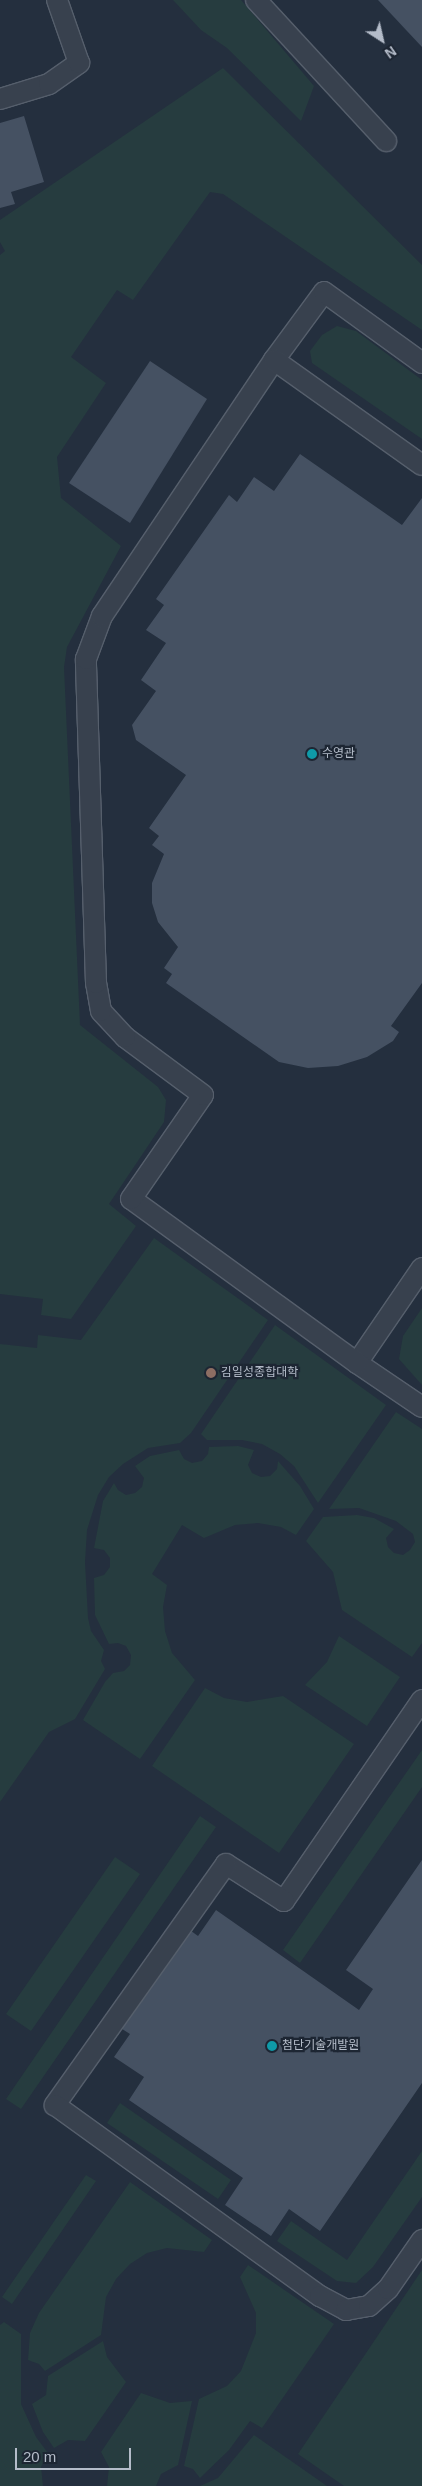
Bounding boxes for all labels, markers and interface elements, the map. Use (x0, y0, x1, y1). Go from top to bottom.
north arrow (357, 15, 407, 65)
text: N (382, 43, 399, 62)
place label: 수영관 (322, 747, 355, 761)
marker: 수영관 (306, 748, 318, 760)
place label: 김일성종합대학 (221, 1366, 298, 1380)
marker: 김일성종합대학 (205, 1367, 217, 1379)
place label: 첨단기술개발원 (282, 2039, 359, 2053)
marker: 첨단기술개발원 (266, 2040, 278, 2052)
scale bar (18, 2438, 134, 2470)
text: 20 m (23, 2448, 56, 2465)

